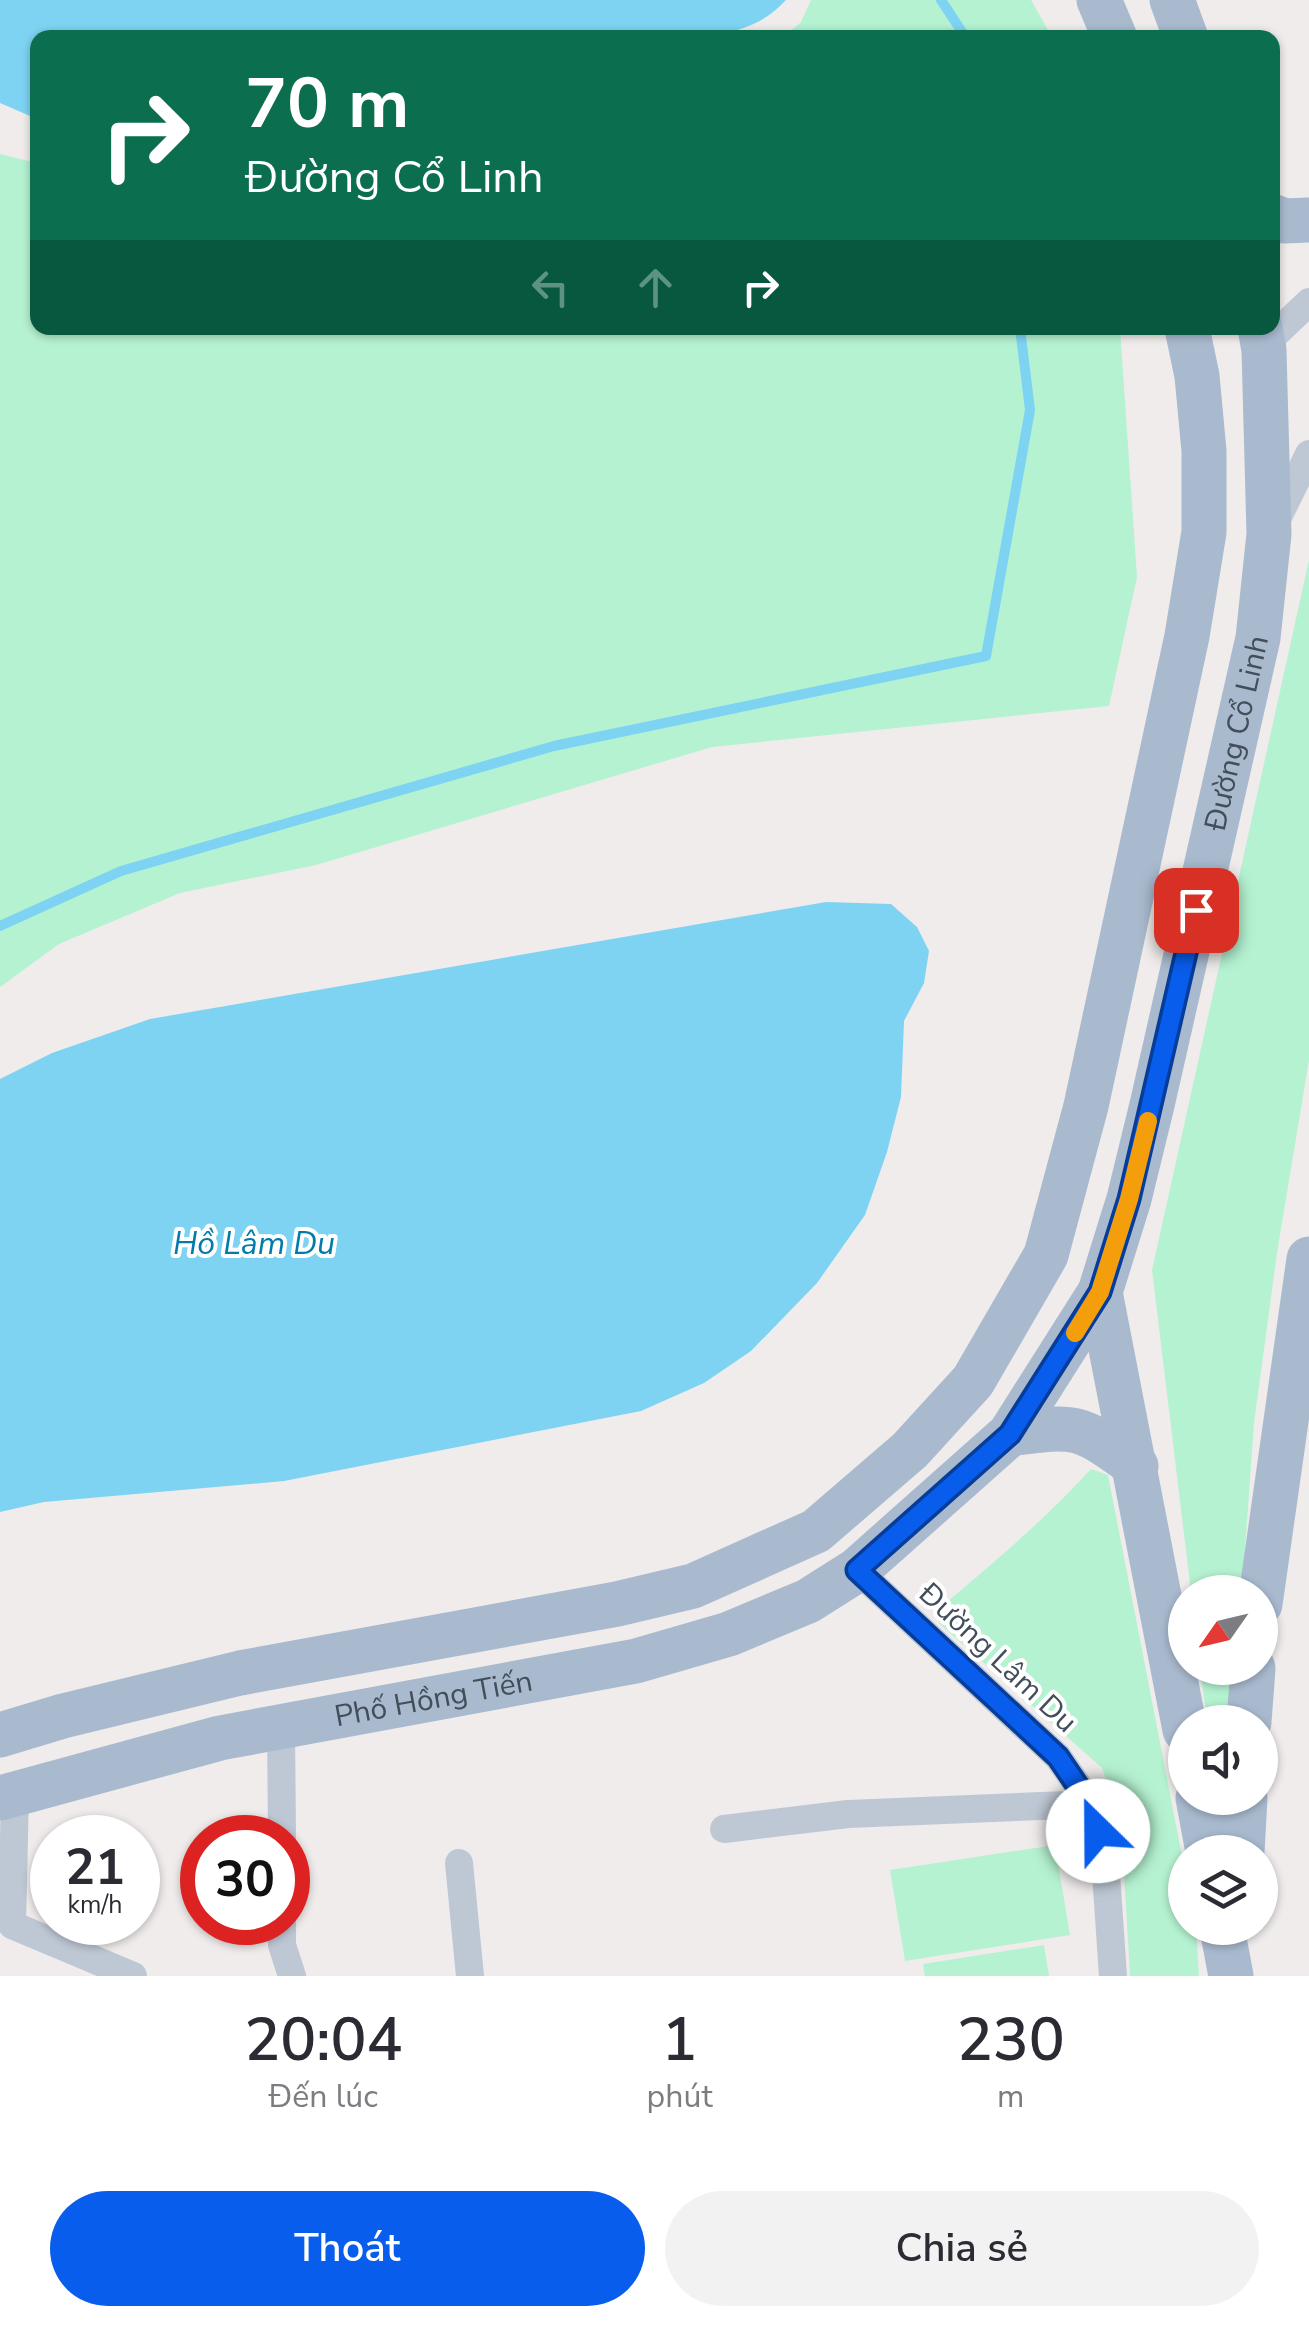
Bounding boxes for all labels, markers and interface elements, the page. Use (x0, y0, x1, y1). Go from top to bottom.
text: 70 m (245, 56, 409, 152)
icon: right (80, 70, 210, 200)
text: Đường Cổ Linh (245, 147, 543, 208)
icon: left (523, 260, 578, 315)
icon: ahead (628, 260, 683, 315)
icon: right (733, 260, 788, 315)
street label: Đường Cổ Linh (1194, 631, 1278, 836)
pin (1154, 868, 1239, 953)
icon: arrive (1169, 883, 1224, 938)
water label: Hồ Lâm Du (173, 1222, 335, 1265)
street label: Đường Lâm Du (909, 1573, 1086, 1742)
north arrow (1168, 1575, 1278, 1685)
map controls (1168, 1575, 1278, 1945)
street label: Phố Hồng Tiến (331, 1660, 536, 1737)
button: sound (1168, 1705, 1278, 1815)
position arrow (1046, 1779, 1150, 1883)
speed limit sign: 30 (180, 1815, 310, 1945)
text: 21 (65, 1833, 125, 1902)
button: layers (1168, 1835, 1278, 1945)
text: km/h (67, 1888, 123, 1922)
text: 20:04 (244, 1999, 402, 2081)
text: 1 (662, 1999, 698, 2081)
text: 230 (957, 1999, 1065, 2081)
text: Đến lúc (269, 2075, 378, 2118)
text: phút (647, 2075, 713, 2118)
text: m (997, 2075, 1024, 2118)
button: Thoát (50, 2191, 645, 2306)
button: Chia sẻ (665, 2191, 1259, 2306)

